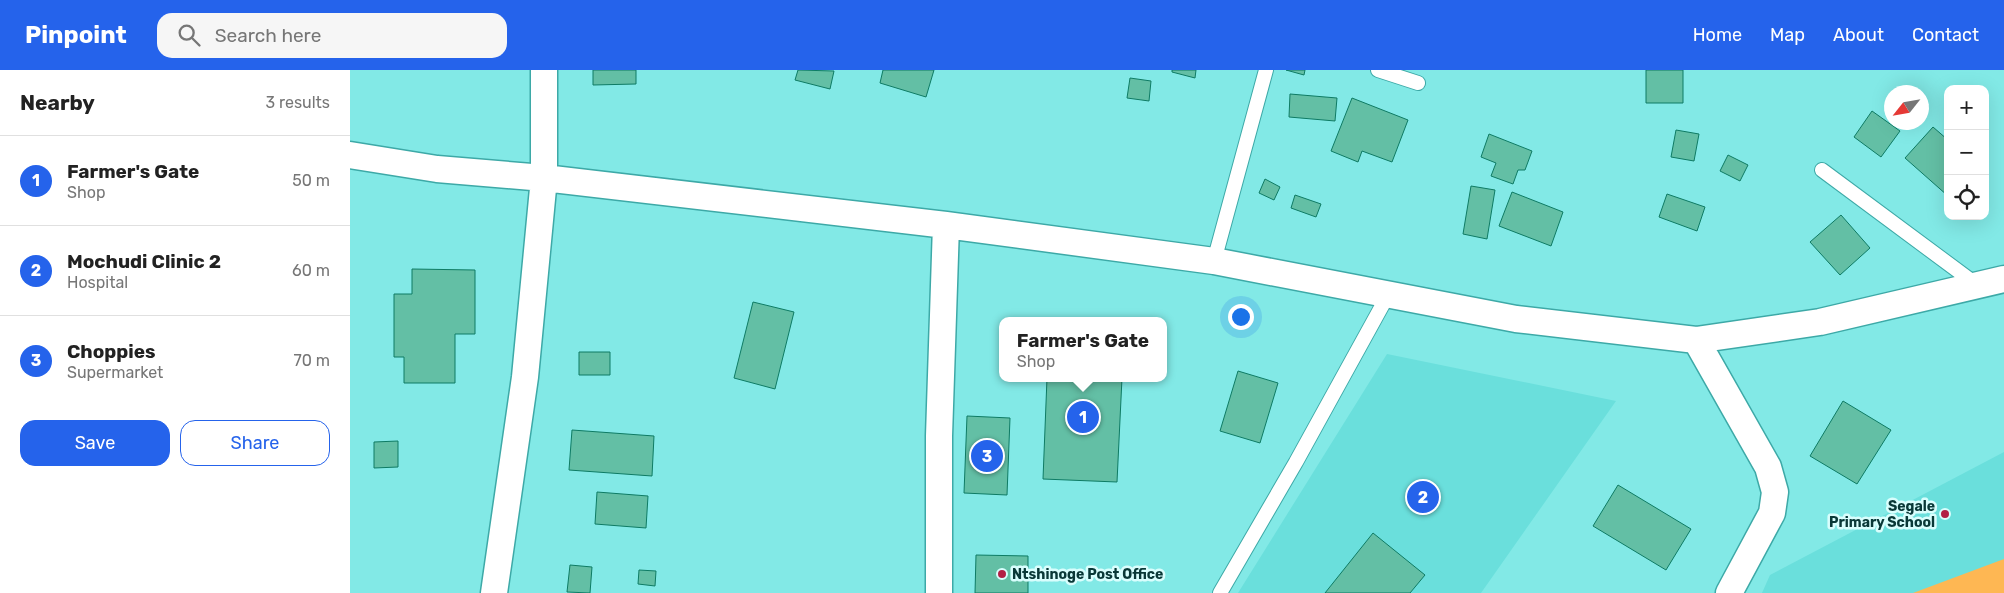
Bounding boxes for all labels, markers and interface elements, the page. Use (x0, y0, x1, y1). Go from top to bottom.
search box (157, 13, 507, 58)
text: Pinpoint (25, 21, 127, 49)
icon: search (175, 21, 203, 49)
text: Search here (215, 24, 321, 47)
text: Home (1693, 24, 1742, 46)
text: Map (1770, 24, 1805, 46)
text: About (1833, 24, 1884, 46)
text: Contact (1912, 24, 1979, 46)
north arrow (1884, 85, 1929, 130)
map controls (1944, 85, 1989, 220)
button: + (1944, 85, 1989, 130)
text: Nearby (20, 90, 95, 115)
text: 3 results (265, 93, 330, 112)
button: − (1944, 130, 1989, 175)
text: Farmer's Gate (67, 160, 199, 183)
text: 1 (32, 171, 40, 190)
text: 50 m (292, 171, 330, 190)
button: locate (1944, 175, 1989, 220)
text: Shop (67, 183, 105, 202)
text: Mochudi Clinic 2 (67, 250, 221, 273)
text: 2 (31, 261, 41, 280)
text: 60 m (292, 261, 330, 280)
text: Hospital (67, 273, 128, 292)
your location (1228, 304, 1254, 330)
popup (999, 317, 1167, 382)
text: Farmer's Gate (1017, 329, 1149, 352)
text: Choppies (67, 340, 156, 363)
text: 3 (31, 351, 41, 370)
text: 70 m (293, 351, 330, 370)
text: Shop (1017, 352, 1055, 371)
text: Supermarket (67, 363, 163, 382)
pin: 1 (1067, 398, 1099, 436)
button: Save (20, 420, 170, 466)
button: Share (180, 420, 330, 466)
pin: 3 (971, 437, 1003, 475)
pin: 2 (1407, 478, 1439, 516)
place label: Segale Primary School (1829, 498, 1935, 531)
marker: Segale Primary School (1939, 508, 1951, 520)
place label: Ntshinoge Post Office (1012, 566, 1163, 583)
marker: Ntshinoge Post Office (996, 568, 1008, 580)

